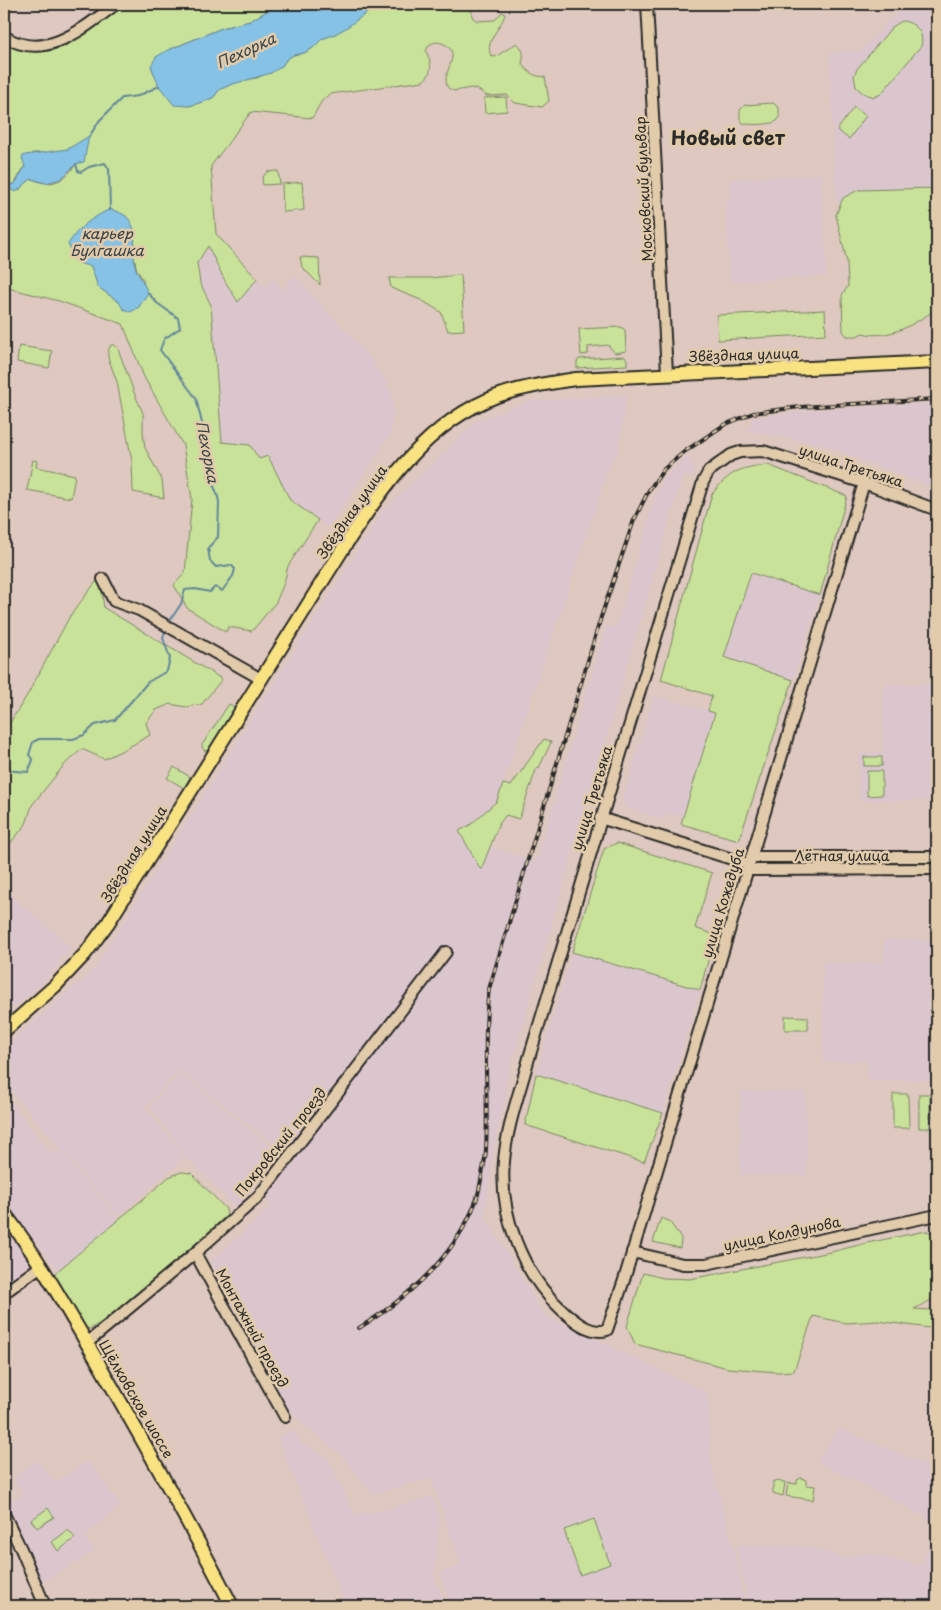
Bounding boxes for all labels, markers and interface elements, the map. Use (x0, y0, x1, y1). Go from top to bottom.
water label: Пехорка (212, 26, 279, 73)
street label: Московский бульвар (629, 116, 658, 262)
district label: Новый свет (671, 123, 786, 151)
water label: карьер Булгашка (70, 221, 144, 261)
street label: Звёздная улица (689, 342, 800, 367)
water label: Пехорка (191, 419, 226, 485)
street label: улица Третьяка (796, 439, 906, 492)
street label: Звёздная улица (311, 460, 392, 563)
street label: улица Третьяка (566, 743, 617, 853)
street label: Звёздная улица (95, 801, 172, 906)
street label: улица Кожедуба (696, 845, 749, 960)
street label: Лётная улица (794, 845, 890, 866)
street label: Покровский проезд (230, 1083, 331, 1201)
street label: улица Колдунова (721, 1211, 843, 1256)
street label: Монтажный проезд (211, 1264, 294, 1391)
street label: Щёлковское шоссе (94, 1336, 179, 1462)

